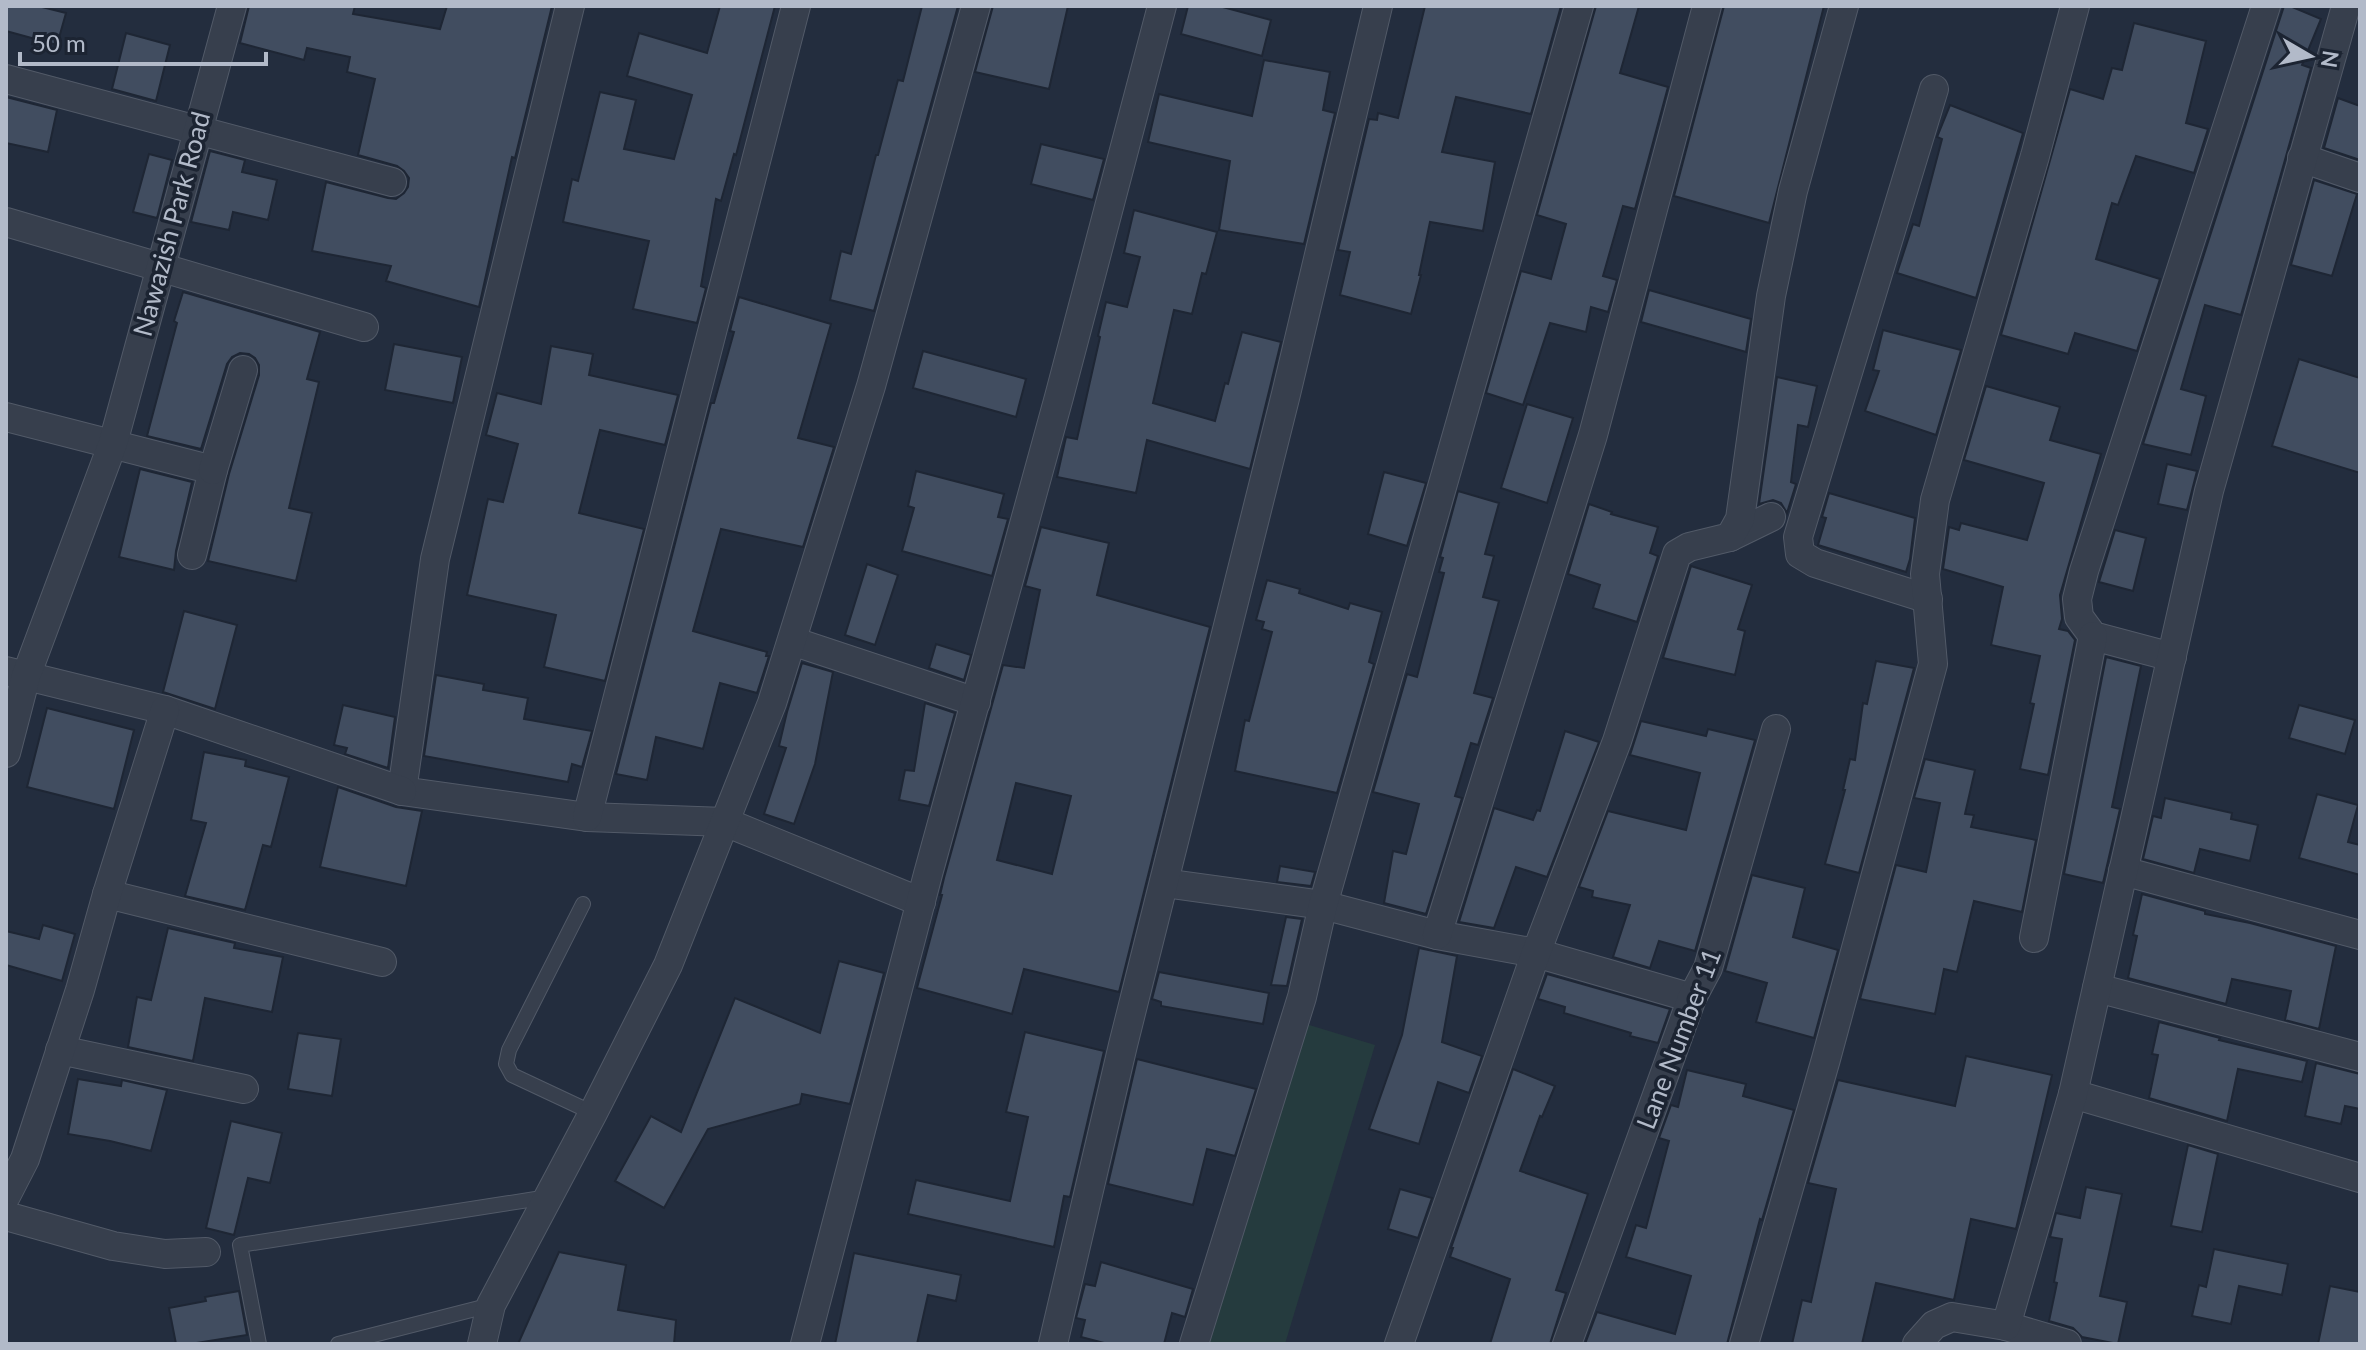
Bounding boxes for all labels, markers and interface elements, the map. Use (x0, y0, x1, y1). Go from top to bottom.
scale bar (20, 16, 266, 66)
north arrow (2270, 16, 2350, 96)
text: 50 m (32, 28, 86, 57)
text: N (2316, 49, 2345, 70)
street label: Nawazish Park Road (126, 108, 216, 339)
street label: Lane Number 11 (1629, 944, 1727, 1133)

